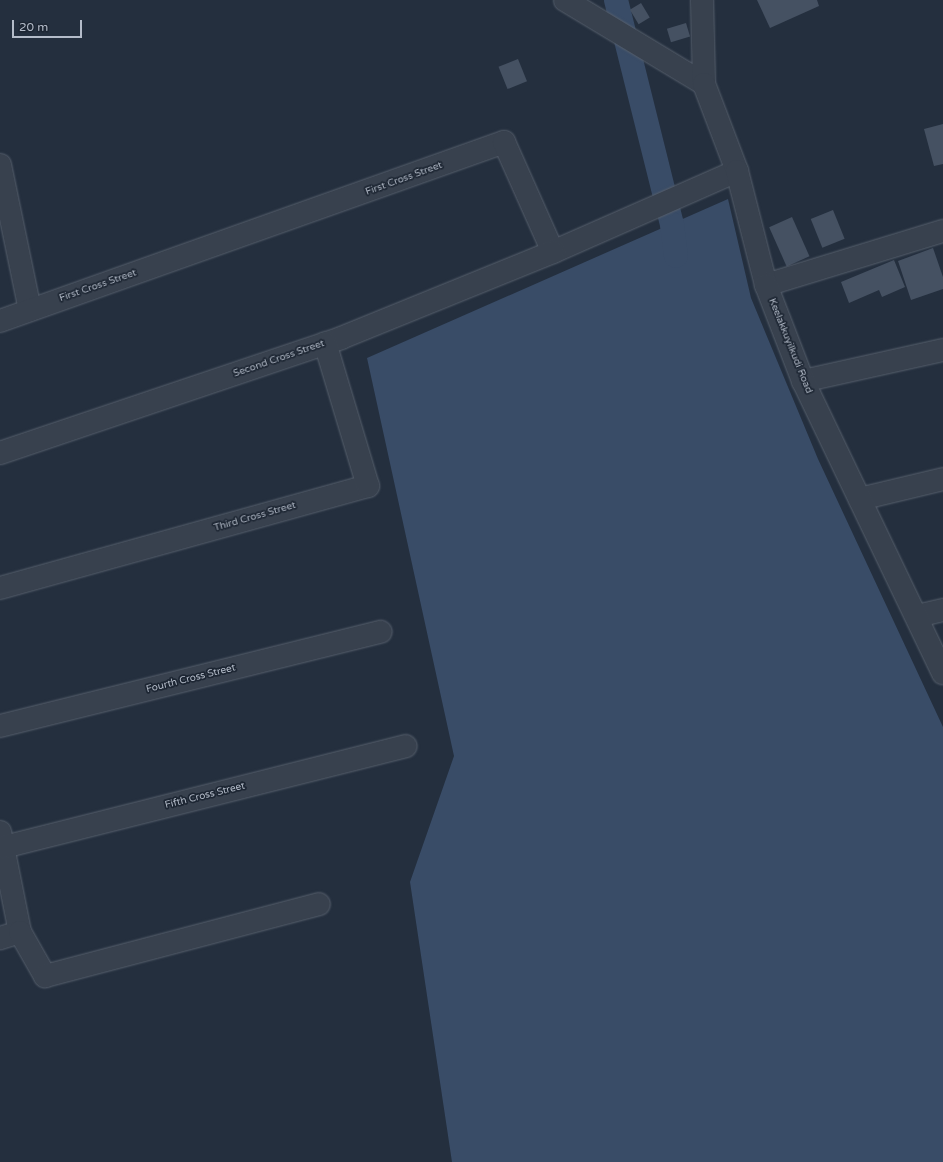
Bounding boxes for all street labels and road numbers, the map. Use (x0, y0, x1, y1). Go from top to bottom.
street label: First Cross Street (364, 160, 444, 198)
street label: First Cross Street (58, 267, 138, 305)
street label: Keelakkuyilkudi Road (765, 297, 815, 395)
street label: Second Cross Street (232, 338, 326, 380)
street label: Third Cross Street (213, 500, 297, 534)
street label: Fourth Cross Street (145, 662, 237, 696)
street label: Fifth Cross Street (164, 780, 246, 812)

